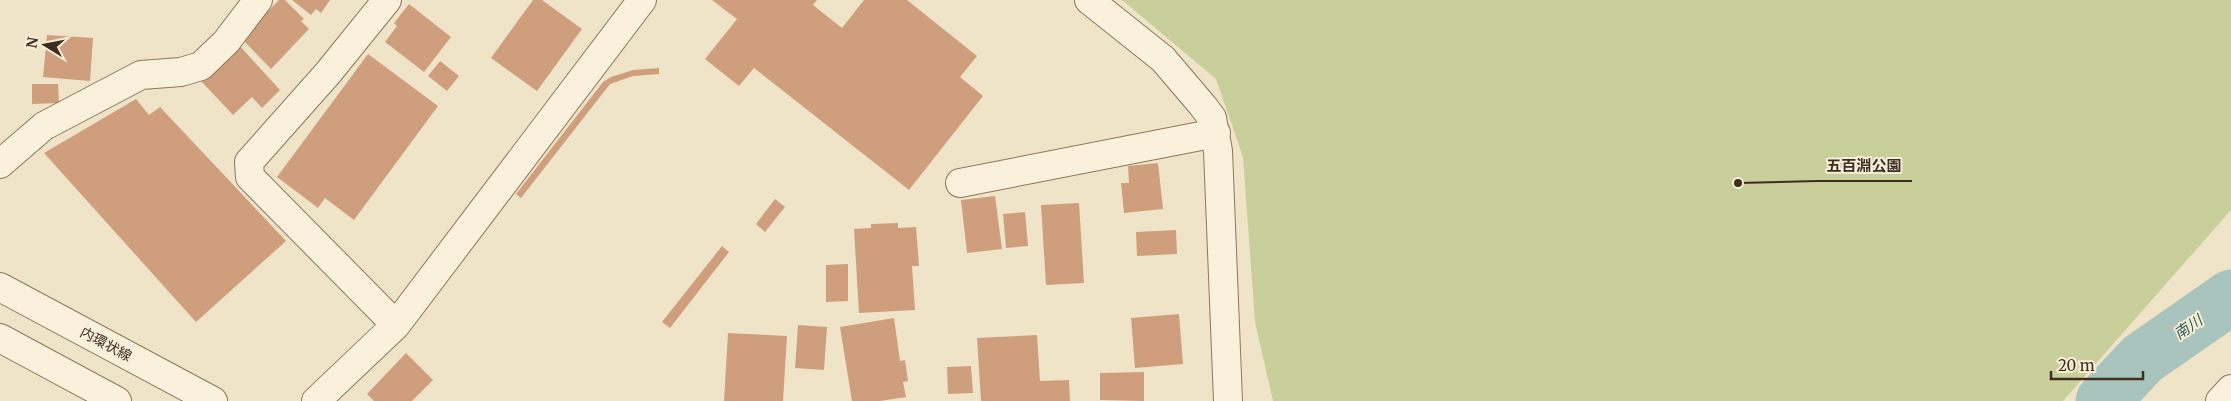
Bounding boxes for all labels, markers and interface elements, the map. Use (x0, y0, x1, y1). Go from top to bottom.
north arrow (20, 20, 70, 70)
text: N (22, 36, 42, 50)
callout: 五百淵公園 (1817, 151, 1912, 181)
text: 五百淵公園 (1826, 156, 1902, 175)
water label: 南川 (2170, 309, 2207, 343)
street label: 内環状線 (77, 323, 135, 365)
scale bar (2051, 348, 2144, 380)
text: 20 m (2058, 356, 2095, 375)

